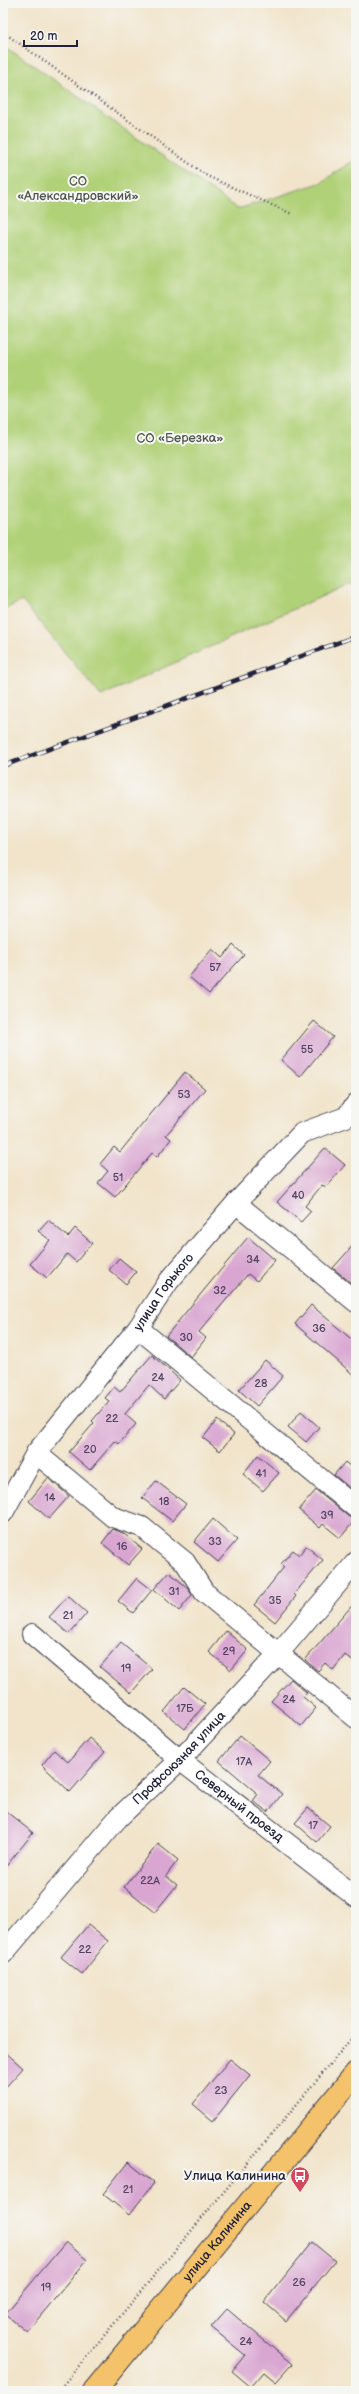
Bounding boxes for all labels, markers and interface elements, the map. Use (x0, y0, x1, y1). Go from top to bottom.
scale bar (24, 22, 77, 48)
text: 20 m (30, 29, 57, 44)
park label: СО «Александровский» (17, 173, 139, 204)
park label: СО «Березка» (136, 430, 224, 446)
house number: 57 (209, 961, 221, 974)
house number: 55 (301, 1043, 313, 1056)
house number: 53 (177, 1088, 191, 1101)
house number: 51 (113, 1171, 123, 1184)
house number: 40 (291, 1189, 305, 1202)
street label: улица Горького (130, 1250, 197, 1334)
house number: 34 (246, 1253, 260, 1266)
house number: 32 (213, 1284, 227, 1297)
house number: 36 (312, 1322, 326, 1335)
house number: 30 (179, 1331, 193, 1344)
house number: 24 (151, 1371, 165, 1384)
house number: 28 (255, 1377, 267, 1390)
house number: 22 (106, 1412, 119, 1425)
house number: 20 (84, 1443, 97, 1456)
house number: 41 (256, 1467, 266, 1480)
house number: 14 (45, 1491, 56, 1504)
house number: 18 (159, 1495, 169, 1508)
house number: 39 (320, 1509, 334, 1522)
house number: 33 (208, 1535, 222, 1548)
house number: 16 (117, 1540, 128, 1553)
house number: 31 (168, 1585, 180, 1598)
house number: 35 (268, 1594, 282, 1607)
house number: 21 (63, 1609, 73, 1622)
house number: 29 (223, 1645, 235, 1658)
house number: 19 (121, 1662, 131, 1675)
house number: 24 (282, 1693, 296, 1706)
house number: 17Б (176, 1702, 194, 1715)
street label: Профсоюзная улица (129, 1707, 229, 1808)
house number: 17А (236, 1755, 252, 1768)
street label: Северный проезд (191, 1766, 287, 1845)
house number: 17 (308, 1819, 318, 1832)
house number: 22А (140, 1874, 160, 1887)
house number: 22 (79, 1943, 92, 1956)
house number: 23 (214, 2084, 228, 2097)
bus stop icon: Улица Калинина (289, 2165, 311, 2193)
place label: Улица Калинина (184, 2168, 286, 2184)
house number: 21 (123, 2183, 133, 2196)
street label: улица Калинина (179, 2197, 256, 2285)
house number: 26 (292, 2276, 306, 2289)
house number: 19 (41, 2281, 51, 2294)
house number: 24 (239, 2335, 253, 2348)

